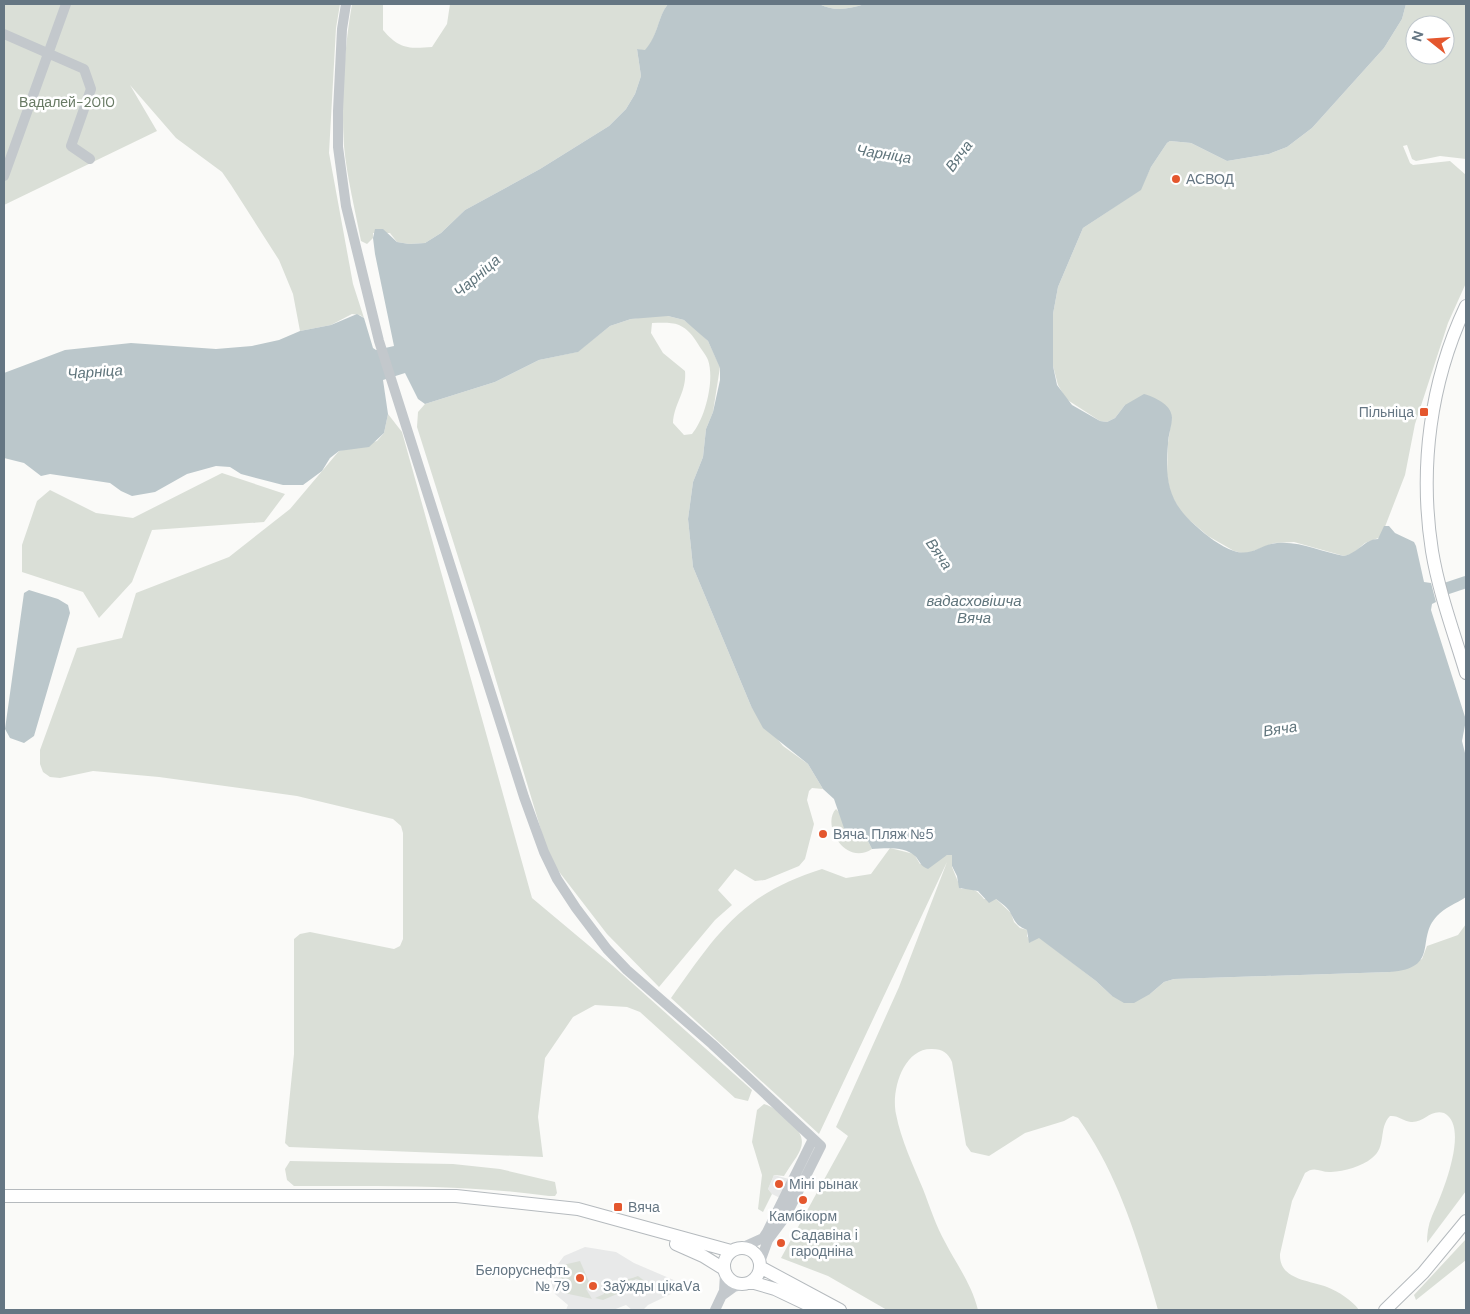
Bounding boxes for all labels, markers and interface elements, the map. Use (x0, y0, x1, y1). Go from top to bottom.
north arrow (1405, 15, 1455, 65)
text: N (1407, 29, 1428, 44)
park label: Вадалей-2010 (19, 93, 115, 111)
water label: Вяча (941, 136, 977, 176)
water label: Чарніца (855, 140, 913, 168)
place label: АСВОД (1186, 170, 1235, 188)
marker: АСВОД (1170, 173, 1182, 185)
water label: Чарніца (450, 250, 504, 302)
water label: Чарніца (67, 360, 123, 384)
place label: Пільніца (1359, 403, 1414, 421)
marker: Пільніца (1418, 406, 1430, 418)
water label: Вяча (921, 534, 957, 574)
water label: вадасховішча Вяча (926, 591, 1022, 628)
water label: Вяча (1262, 716, 1298, 742)
place label: Вяча. Пляж №5 (833, 825, 934, 843)
marker: Вяча. Пляж №5 (817, 828, 829, 840)
place label: Міні рынак (789, 1175, 859, 1193)
marker: Міні рынак (773, 1178, 785, 1190)
marker: Камбікорм (797, 1194, 809, 1206)
place label: Вяча (628, 1198, 660, 1216)
marker: Вяча (612, 1201, 624, 1213)
place label: Камбікорм (769, 1207, 837, 1225)
place label: Садавіна і гародніна (791, 1226, 858, 1260)
marker: Садавіна і гародніна (775, 1237, 787, 1249)
place label: Белоруснефть № 79 (475, 1261, 570, 1295)
marker: Белоруснефть № 79 (574, 1272, 586, 1284)
place label: Заўжды цікаVа (603, 1277, 700, 1295)
marker: Заўжды цікаVа (587, 1280, 599, 1292)

